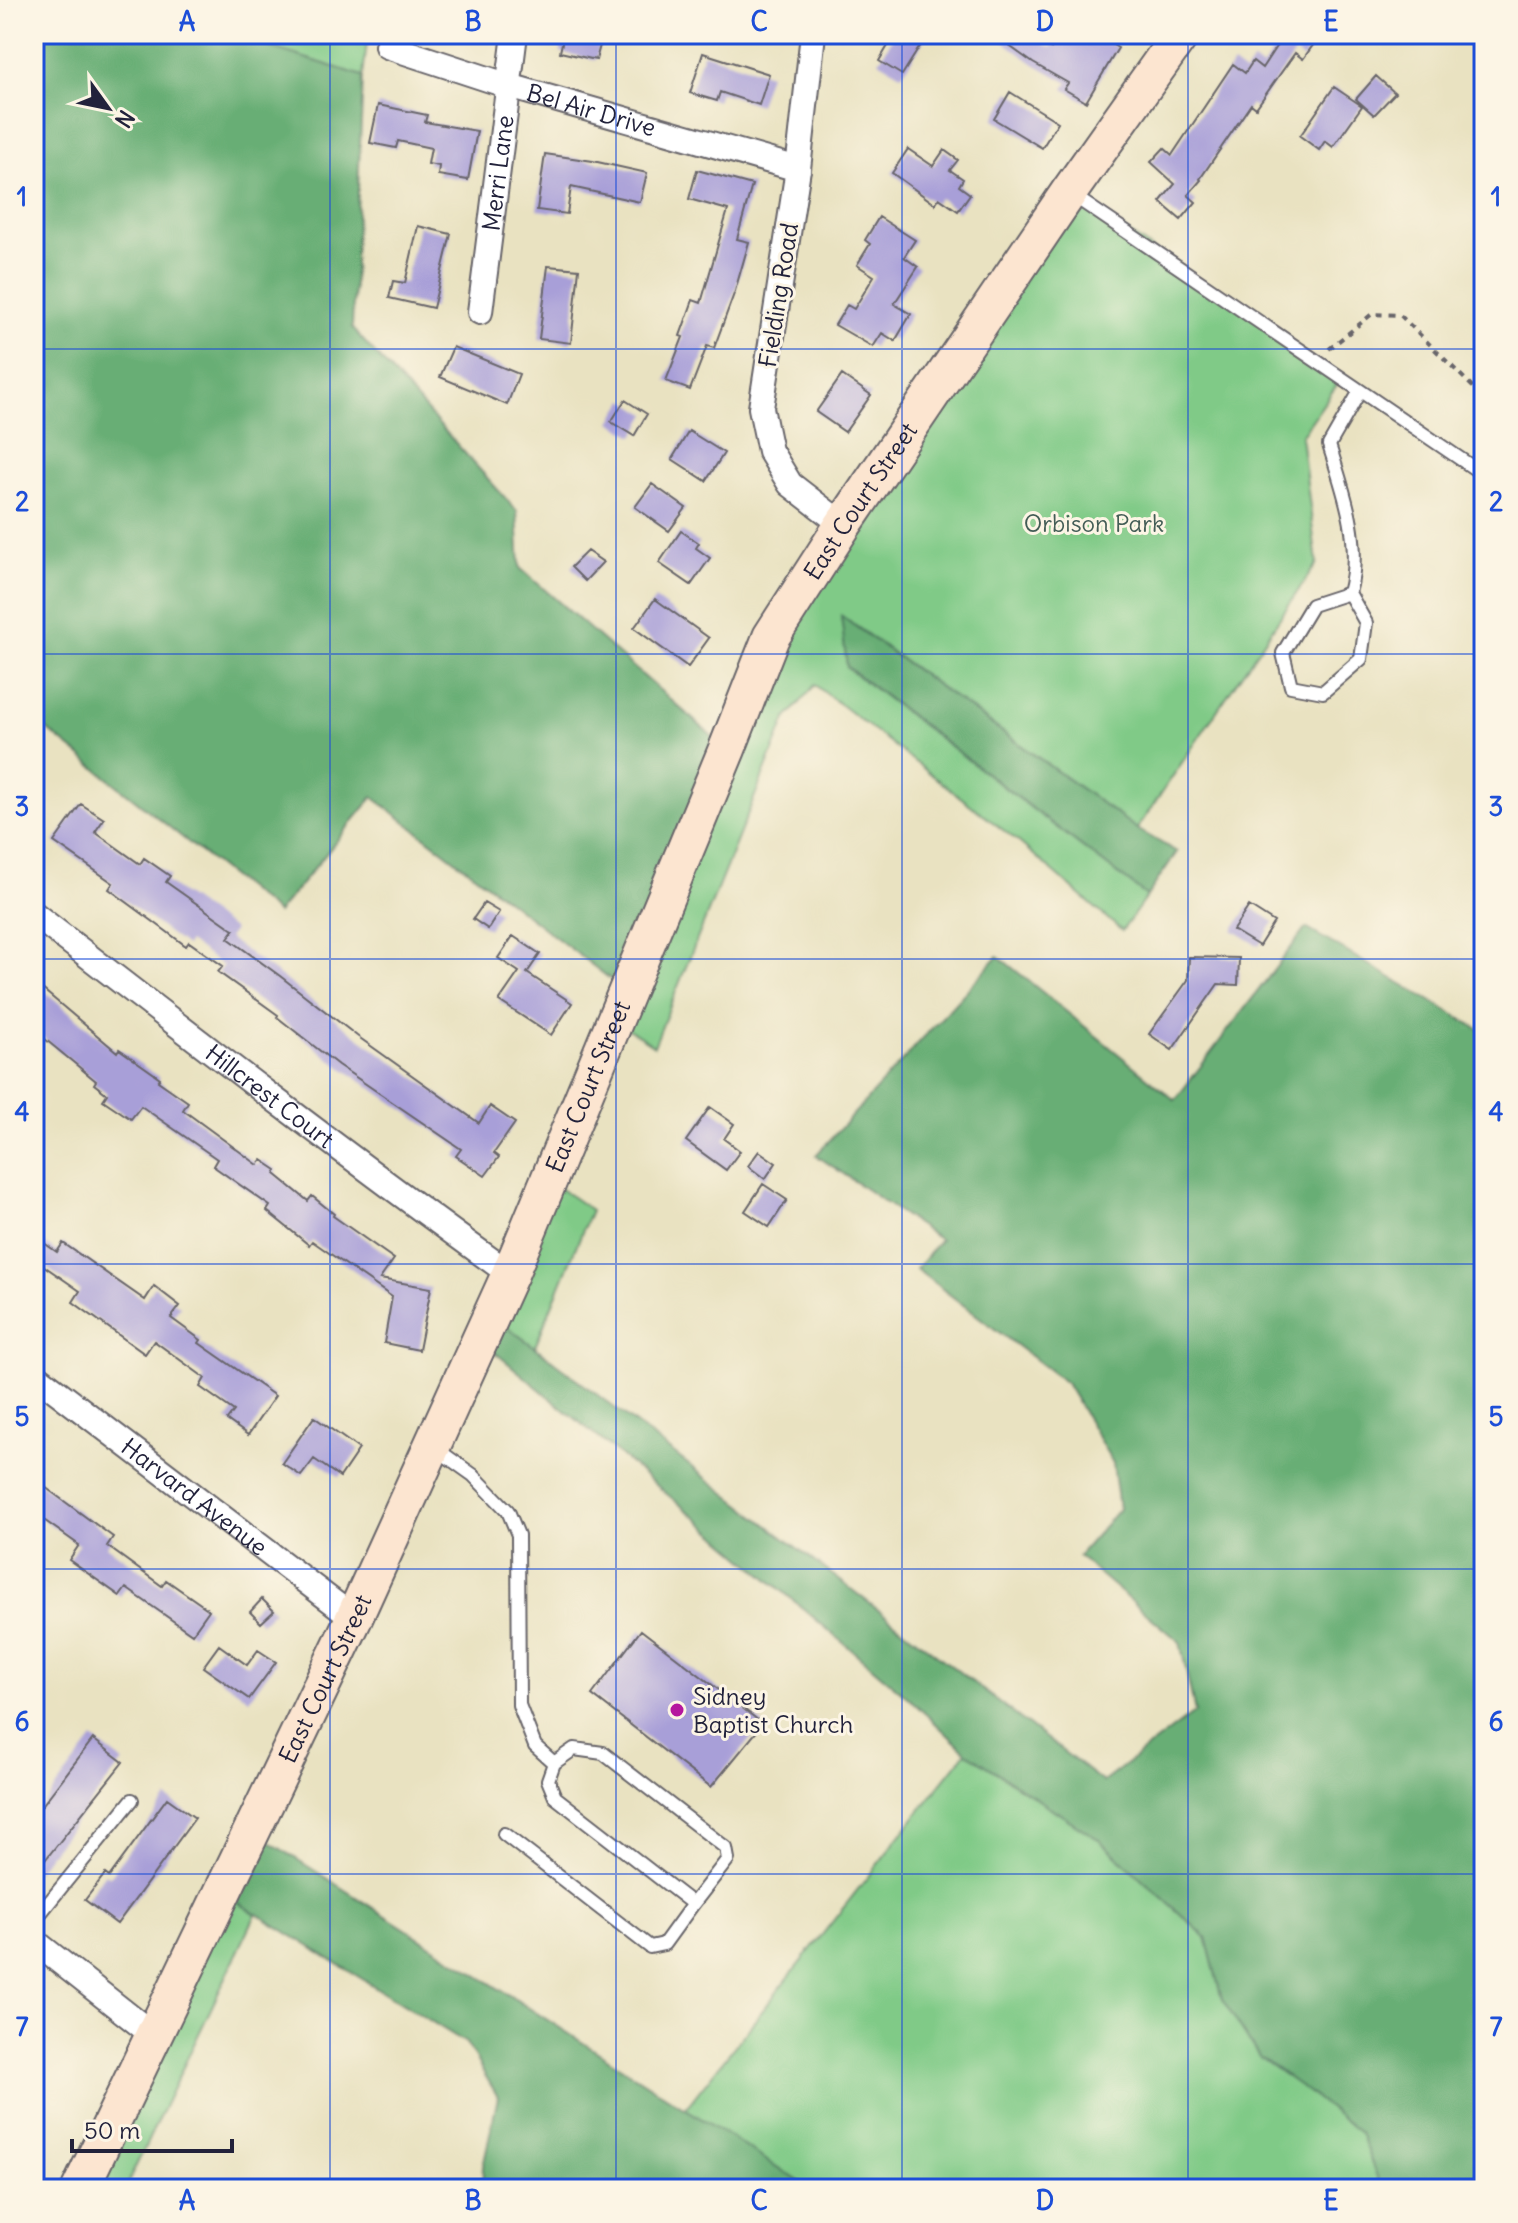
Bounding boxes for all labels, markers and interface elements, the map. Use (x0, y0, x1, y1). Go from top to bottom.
text: A (179, 5, 196, 38)
text: B (464, 5, 482, 38)
text: C (750, 5, 768, 38)
text: D (1036, 5, 1054, 38)
text: E (1323, 5, 1339, 38)
north arrow (68, 68, 148, 148)
street label: Bel Air Drive (523, 77, 659, 142)
text: N (109, 105, 141, 133)
street label: Merri Lane (475, 113, 520, 233)
text: 1 (17, 180, 27, 213)
text: 1 (1491, 180, 1501, 213)
street label: Fielding Road (752, 221, 804, 369)
street label: East Court Street (797, 417, 923, 585)
text: 2 (15, 485, 29, 518)
text: 2 (1489, 485, 1503, 518)
park label: Orbison Park (1024, 508, 1164, 538)
text: 3 (15, 790, 29, 823)
text: 3 (1489, 790, 1503, 823)
street label: East Court Street (539, 996, 636, 1177)
street label: Hillcrest Court (200, 1037, 340, 1154)
text: 4 (14, 1095, 30, 1128)
text: 4 (1488, 1095, 1504, 1128)
text: 5 (15, 1400, 30, 1433)
text: 5 (1489, 1400, 1504, 1433)
street label: Harvard Avenue (116, 1431, 274, 1562)
street label: East Court Street (272, 1590, 378, 1768)
place label: Sidney Baptist Church (693, 1681, 853, 1739)
marker: Sidney Baptist Church (668, 1701, 686, 1719)
text: 6 (14, 1705, 30, 1738)
text: 6 (1488, 1705, 1504, 1738)
text: 7 (16, 2010, 29, 2043)
text: 7 (1490, 2010, 1503, 2043)
scale bar (72, 2103, 232, 2153)
text: 50 m (84, 2115, 140, 2145)
text: A (179, 2184, 196, 2217)
text: B (464, 2184, 482, 2217)
text: C (750, 2184, 768, 2217)
text: D (1036, 2184, 1054, 2217)
text: E (1323, 2184, 1339, 2217)

